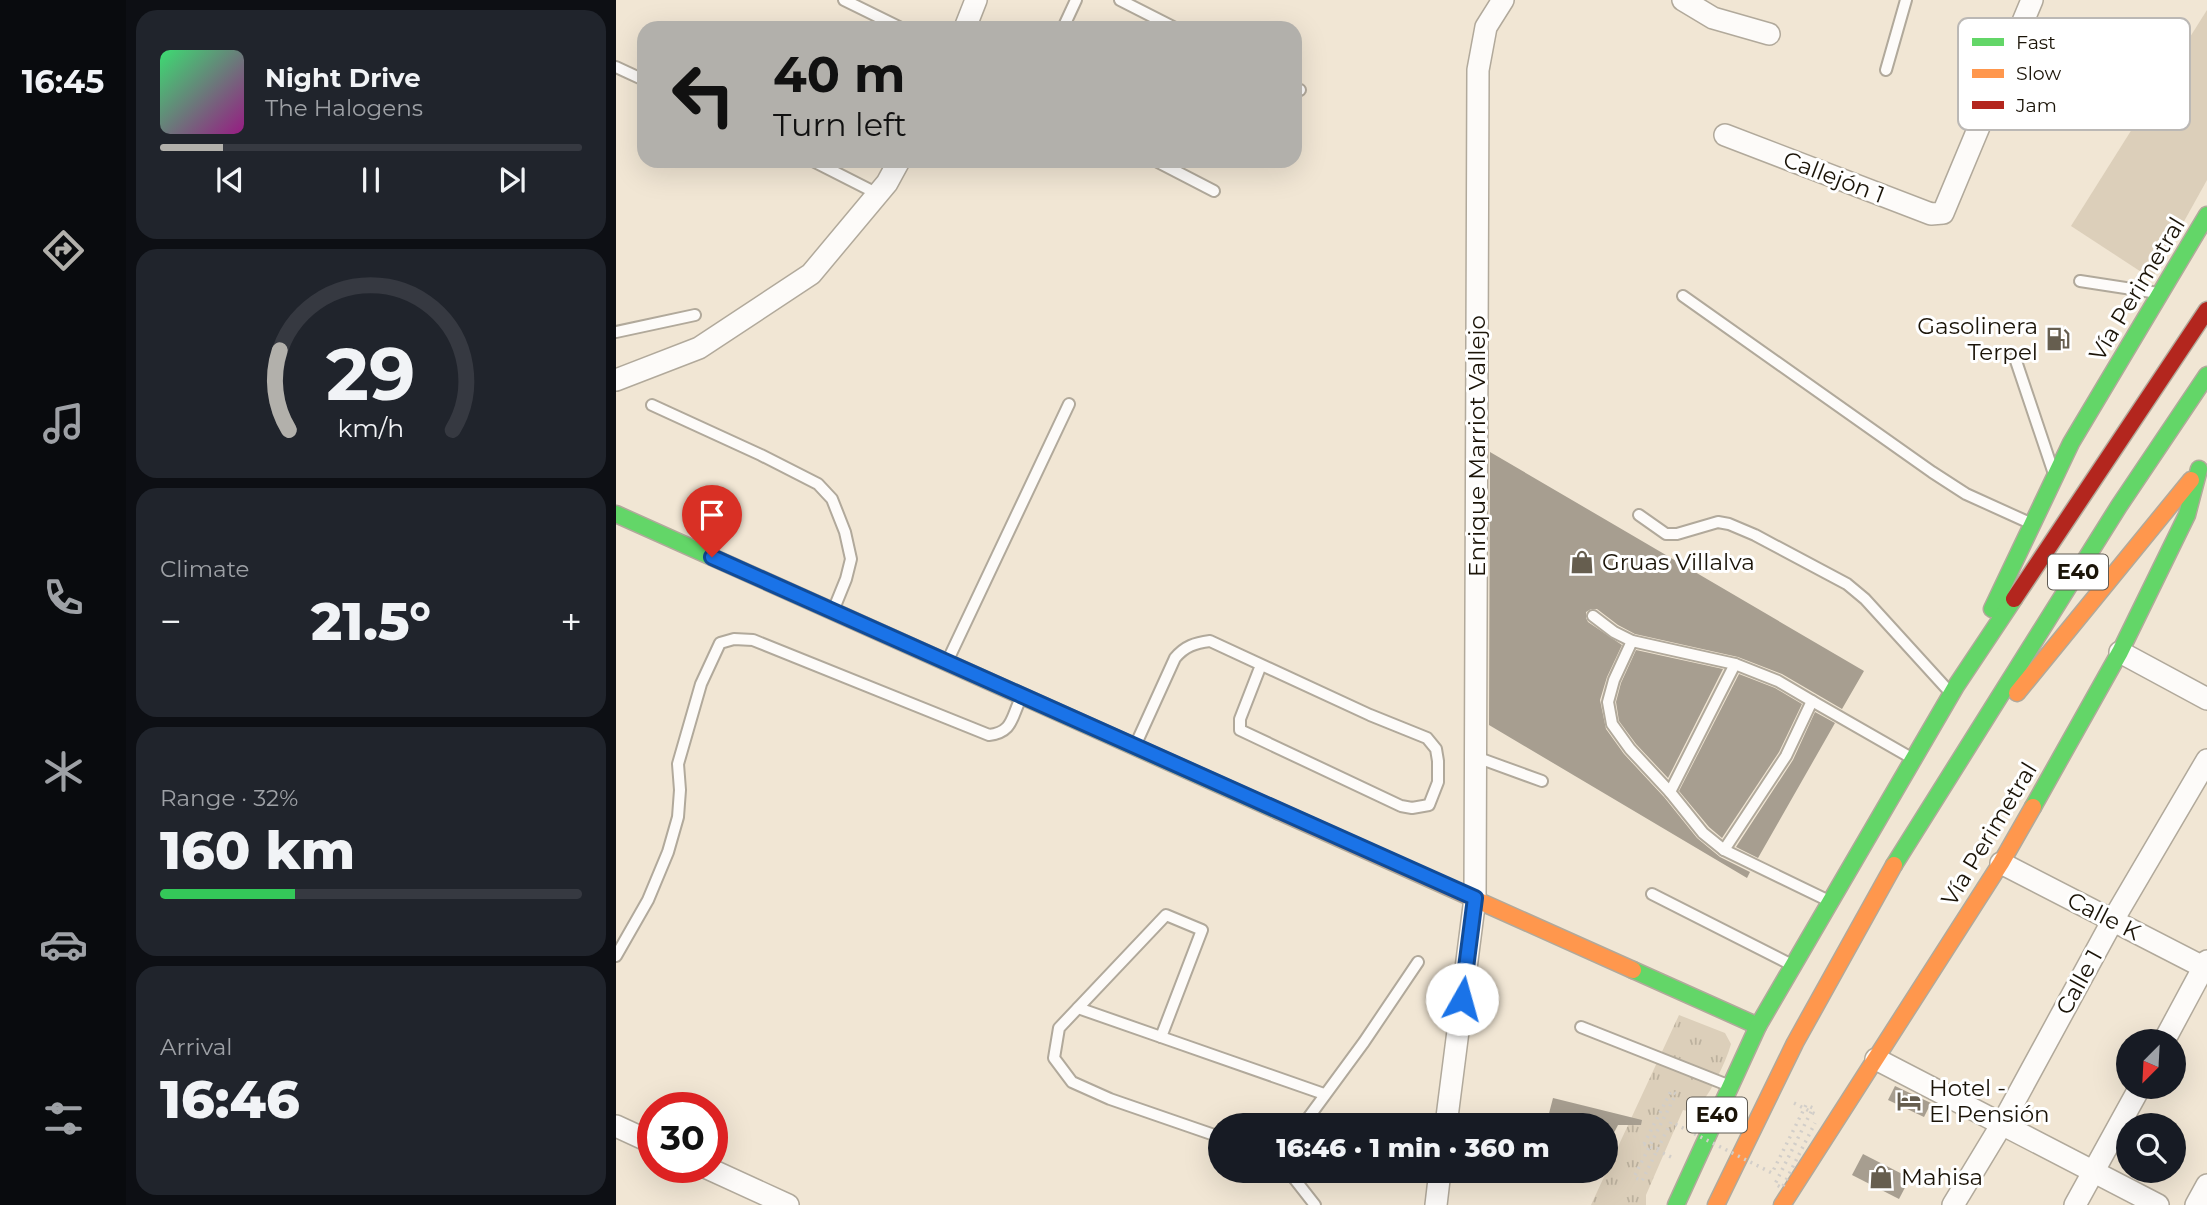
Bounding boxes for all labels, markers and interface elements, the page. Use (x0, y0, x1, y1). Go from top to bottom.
legend (1958, 18, 2190, 130)
text: Fast (2016, 31, 2056, 54)
text: 40 m (773, 45, 905, 104)
icon: left (658, 49, 749, 140)
text: 16:45 (22, 62, 104, 101)
text: Night Drive (265, 62, 421, 94)
text: Slow (2016, 62, 2061, 85)
text: The Halogens (265, 94, 423, 122)
text: Jam (2015, 94, 2057, 117)
text: Turn left (773, 105, 907, 144)
street label: Callejón 1 (1779, 145, 1889, 209)
icon: previous (211, 161, 249, 199)
icon: pause (352, 161, 390, 199)
icon: next (493, 161, 531, 199)
street label: Vía Perimetral (2083, 212, 2191, 366)
icon: directions (39, 226, 88, 275)
place label: Gasolinera Terpel (1917, 312, 2038, 366)
street label: Enrique Marriot Vallejo (1463, 315, 1491, 577)
fuel station icon: Gasolinera Terpel (2044, 325, 2072, 353)
text: 29 (326, 330, 416, 418)
icon: music (39, 399, 88, 448)
text: km/h (338, 412, 404, 442)
pin (682, 485, 742, 557)
icon: arrive (693, 496, 731, 534)
shop icon: Gruas Villalva (1568, 548, 1596, 576)
place label: Gruas Villalva (1602, 548, 1755, 576)
road number: E40 (2048, 554, 2108, 590)
text: Climate (160, 555, 249, 583)
icon: phone (39, 573, 88, 622)
text: 21.5° (311, 590, 431, 653)
text: − (160, 598, 182, 645)
text: + (560, 598, 582, 645)
icon: climate (39, 747, 88, 796)
street label: Vía Perimetral (1935, 757, 2043, 911)
text: Range · 32% (160, 784, 298, 812)
text: 160 km (160, 819, 355, 882)
street label: Calle K (2063, 886, 2146, 947)
icon: car (39, 920, 88, 969)
street label: Calle 1 (2050, 944, 2108, 1020)
position arrow (1425, 962, 1499, 1036)
north arrow (2116, 1029, 2186, 1099)
map controls (2116, 1029, 2186, 1183)
text: Arrival (160, 1033, 233, 1061)
text: 16:46 (160, 1068, 300, 1131)
place label: Hotel - El Pensión (1929, 1074, 2050, 1128)
hotel icon: Hotel - El Pensión (1895, 1087, 1923, 1115)
speed limit sign: 30 (637, 1092, 728, 1183)
icon: filters (39, 1094, 88, 1143)
road number: E40 (1687, 1098, 1747, 1132)
button: search (2116, 1113, 2186, 1183)
text: 16:46 · 1 min · 360 m (1276, 1132, 1550, 1164)
shop icon: Mahisa (1867, 1163, 1895, 1191)
place label: Mahisa (1901, 1163, 1983, 1191)

